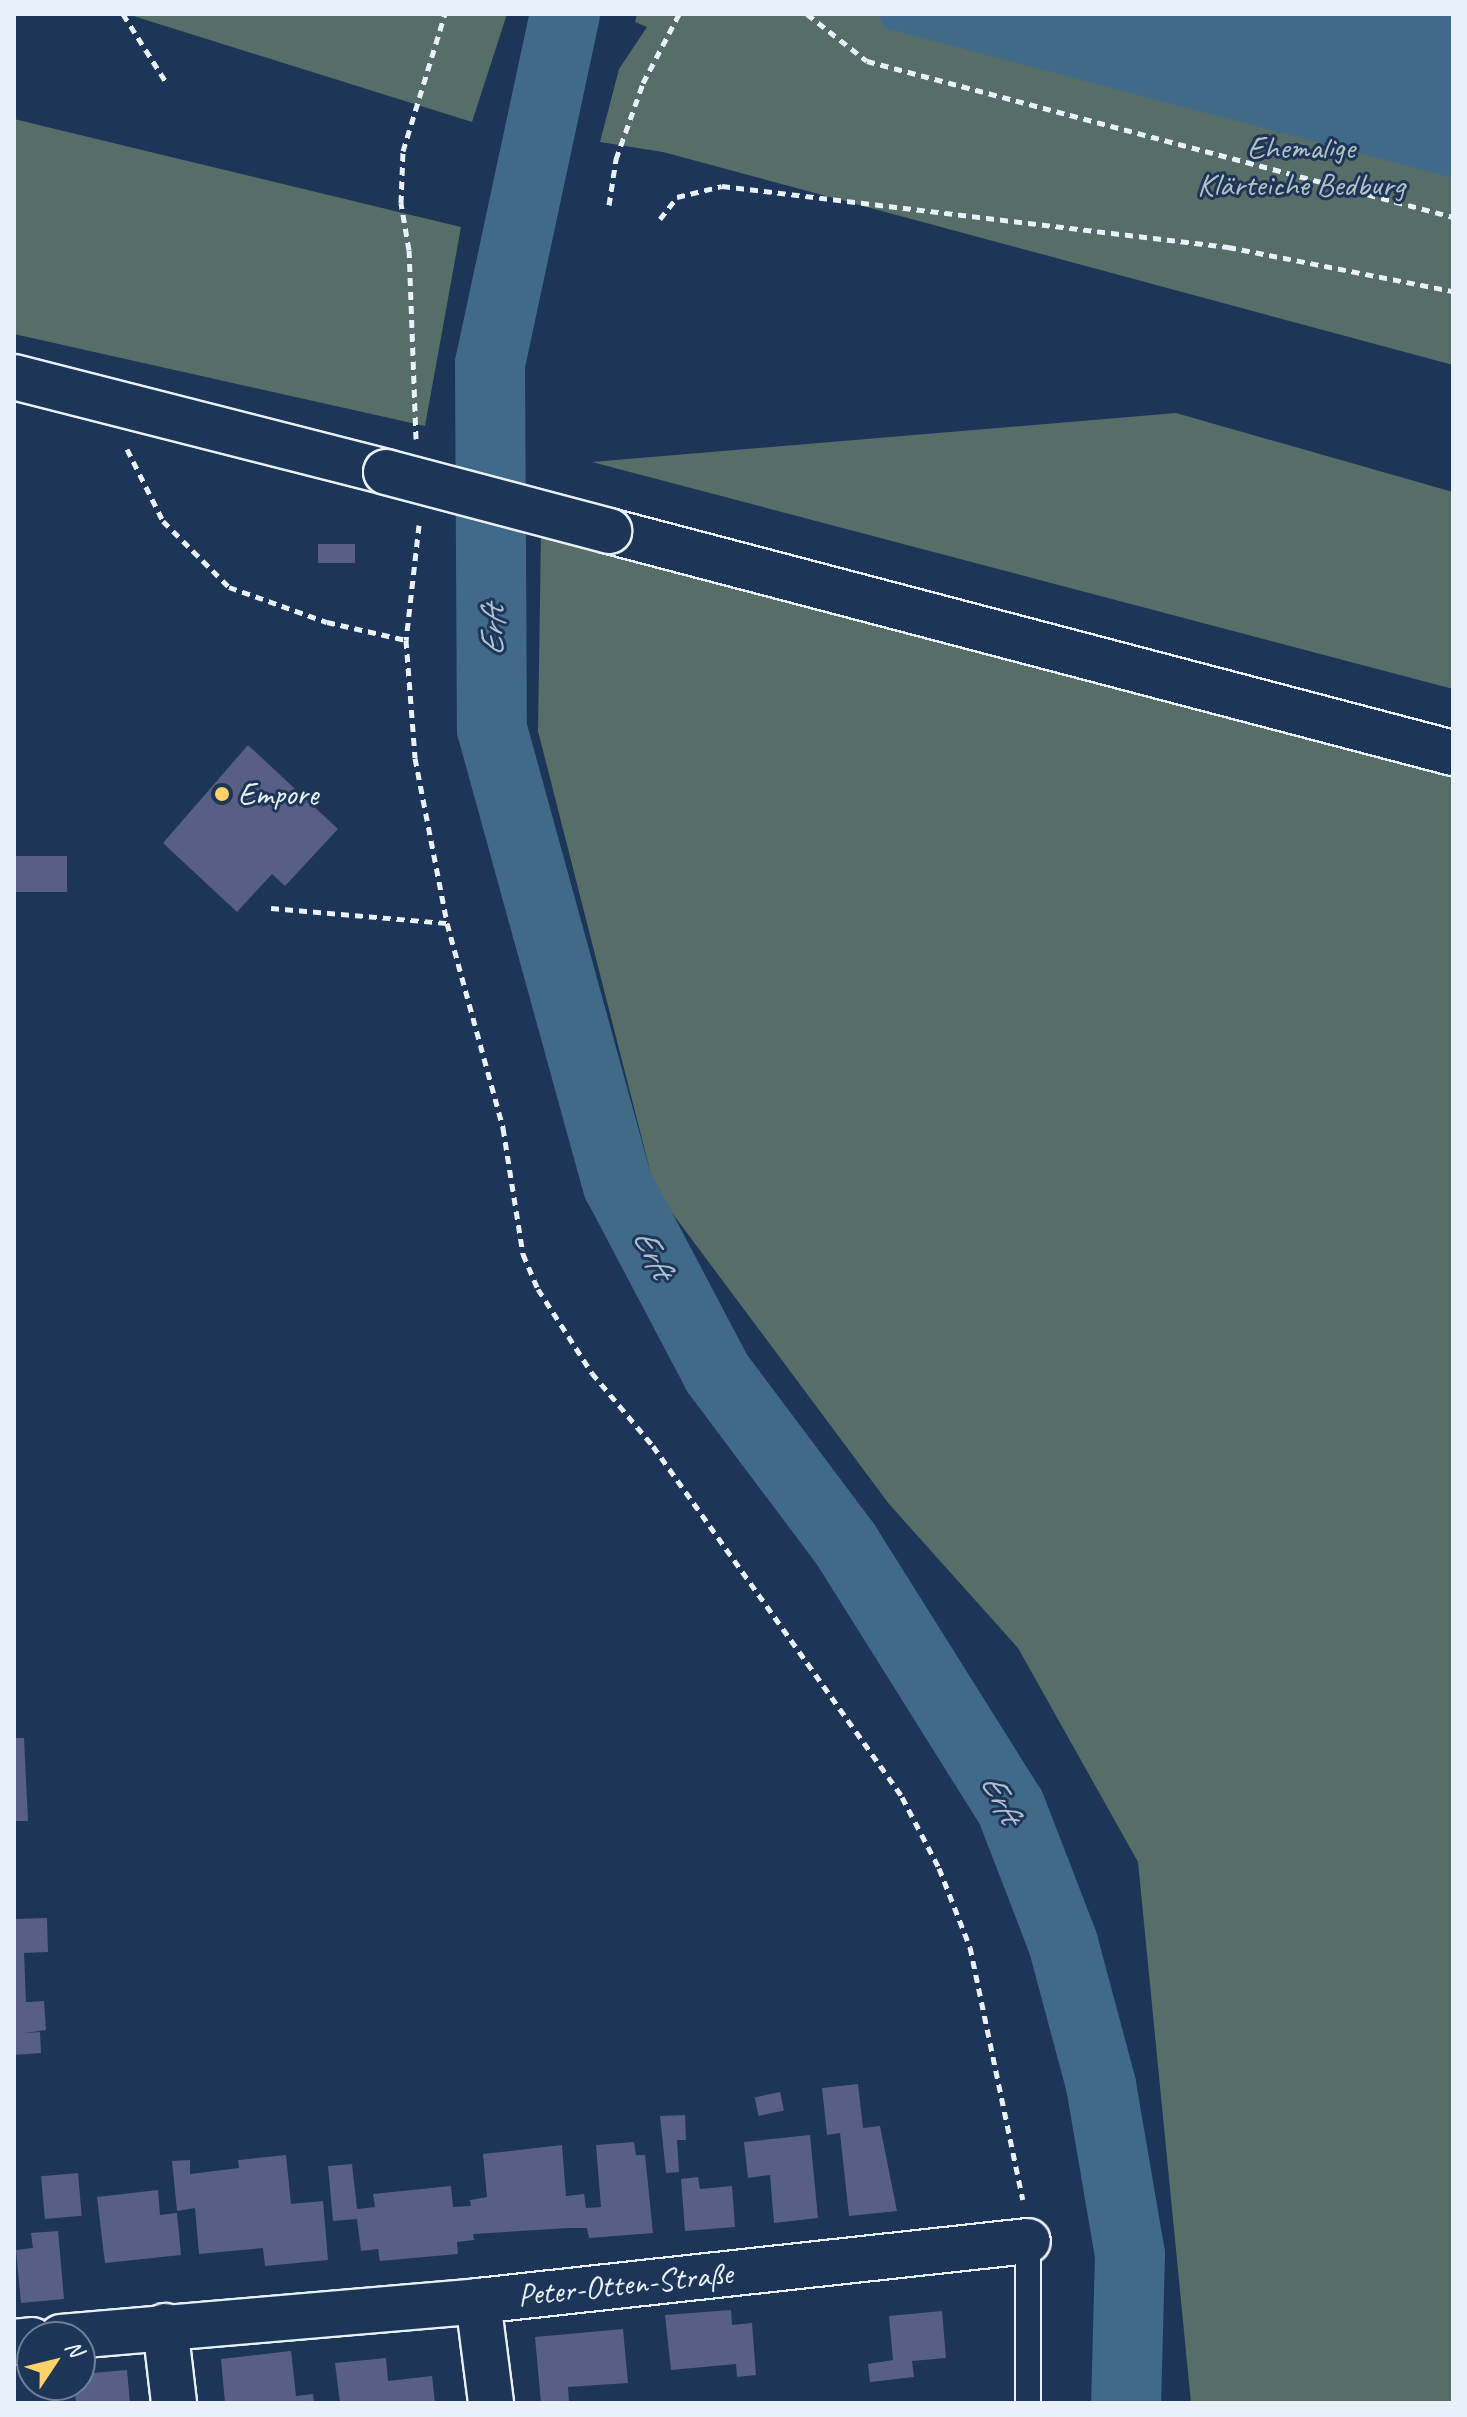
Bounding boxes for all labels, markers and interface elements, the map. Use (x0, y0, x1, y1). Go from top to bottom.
park label: Ehemalige Klärteiche Bedburg (1197, 130, 1405, 205)
water label: Erft (472, 606, 512, 656)
place label: Empore (238, 775, 318, 813)
marker: Empore (213, 785, 231, 803)
water label: Erft (624, 1221, 684, 1285)
water label: Erft (972, 1766, 1032, 1830)
street label: Peter-Otten-Straße (516, 2255, 734, 2315)
north arrow (16, 2321, 96, 2401)
text: N (59, 2335, 89, 2362)

